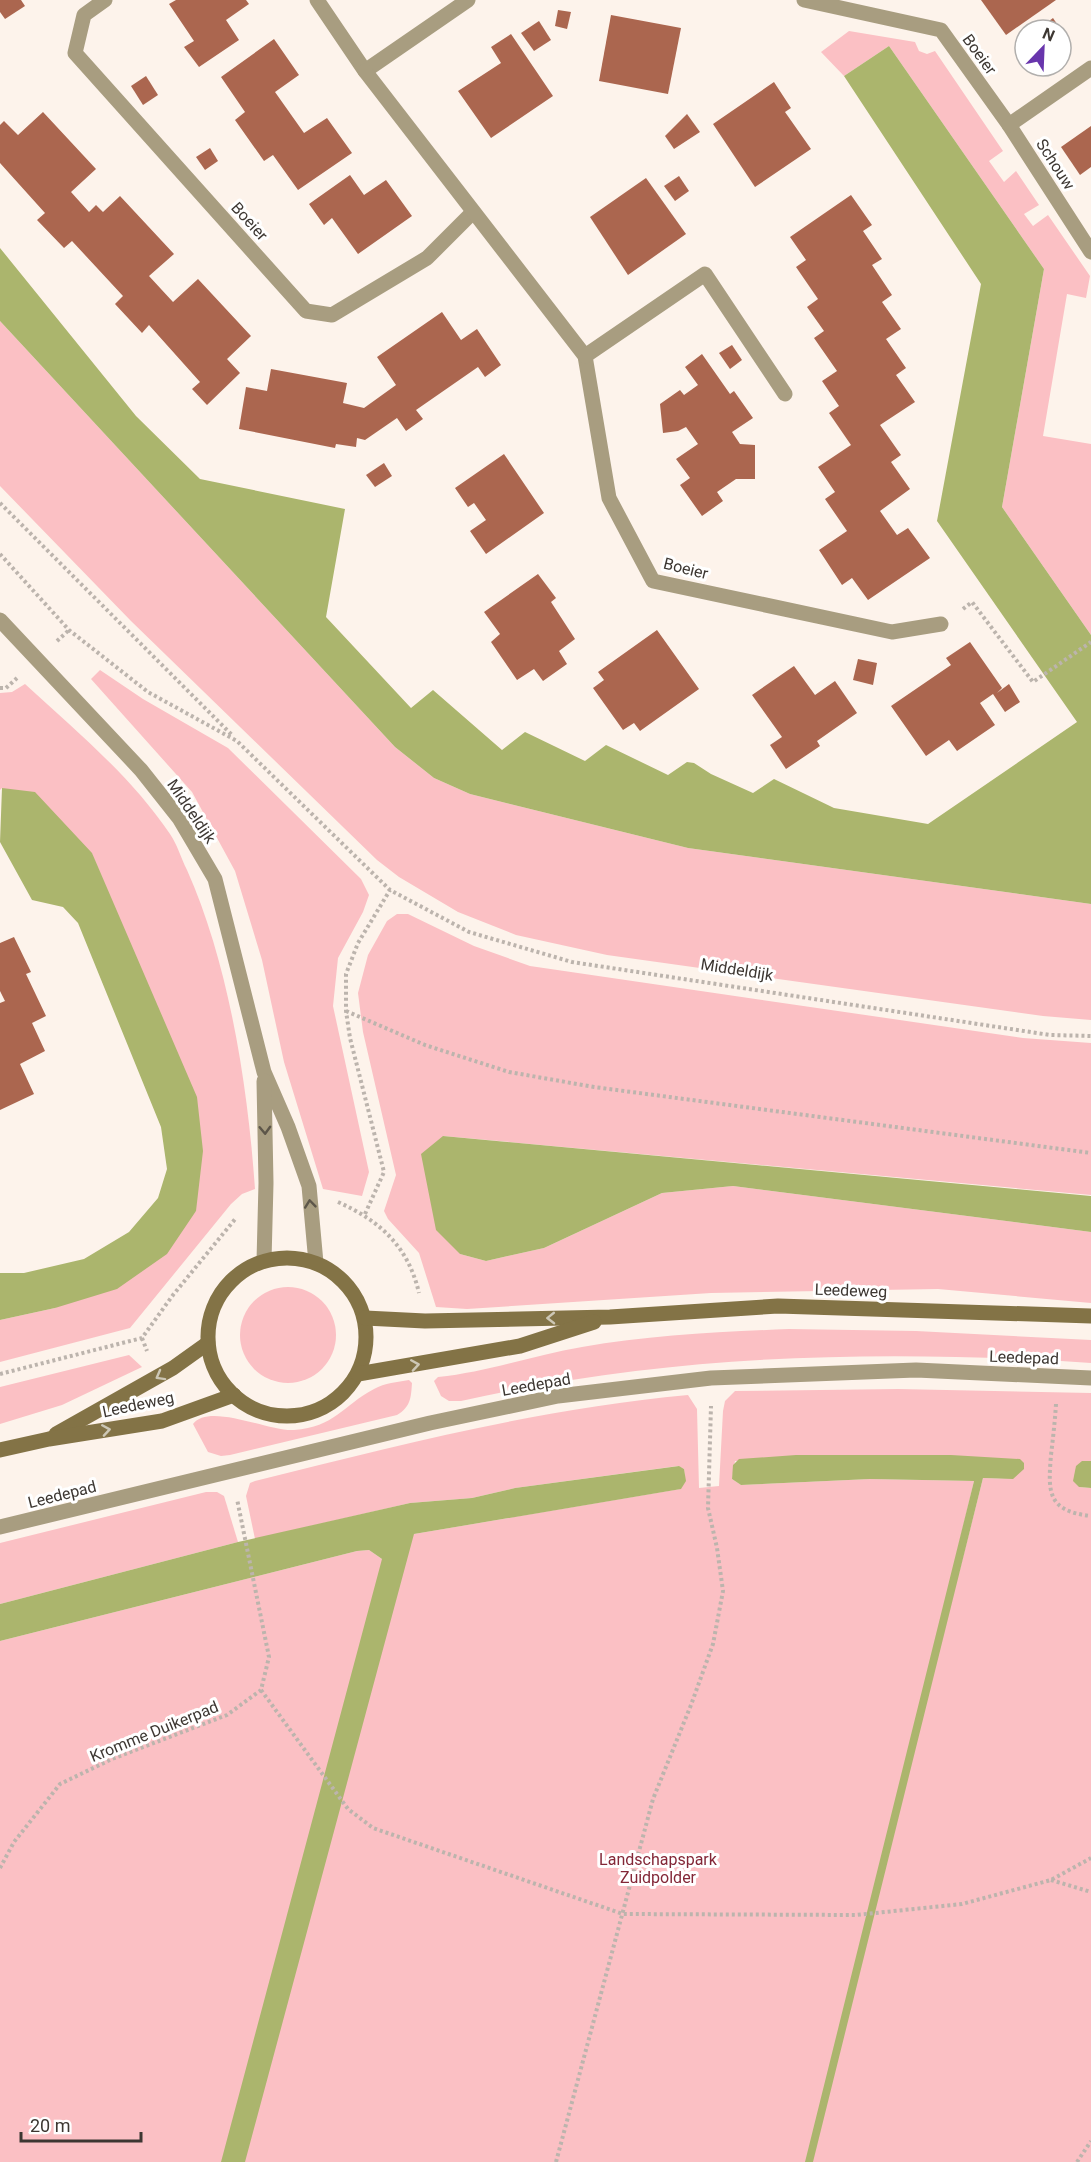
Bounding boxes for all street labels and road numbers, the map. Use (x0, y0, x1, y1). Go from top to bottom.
street label: Boeier (959, 30, 1001, 79)
street label: Schouw (1032, 135, 1079, 193)
street label: Boeier (227, 198, 272, 245)
street label: Boeier (662, 554, 711, 583)
street label: Middeldijk (163, 776, 220, 848)
street label: Middeldijk (699, 954, 775, 985)
street label: Leedeweg (814, 1280, 888, 1301)
street label: Leedepad (989, 1347, 1059, 1368)
street label: Leedepad (500, 1369, 572, 1400)
street label: Leedeweg (101, 1388, 176, 1421)
street label: Leedepad (26, 1477, 98, 1512)
street label: Kromme Duikerpad (87, 1697, 221, 1766)

